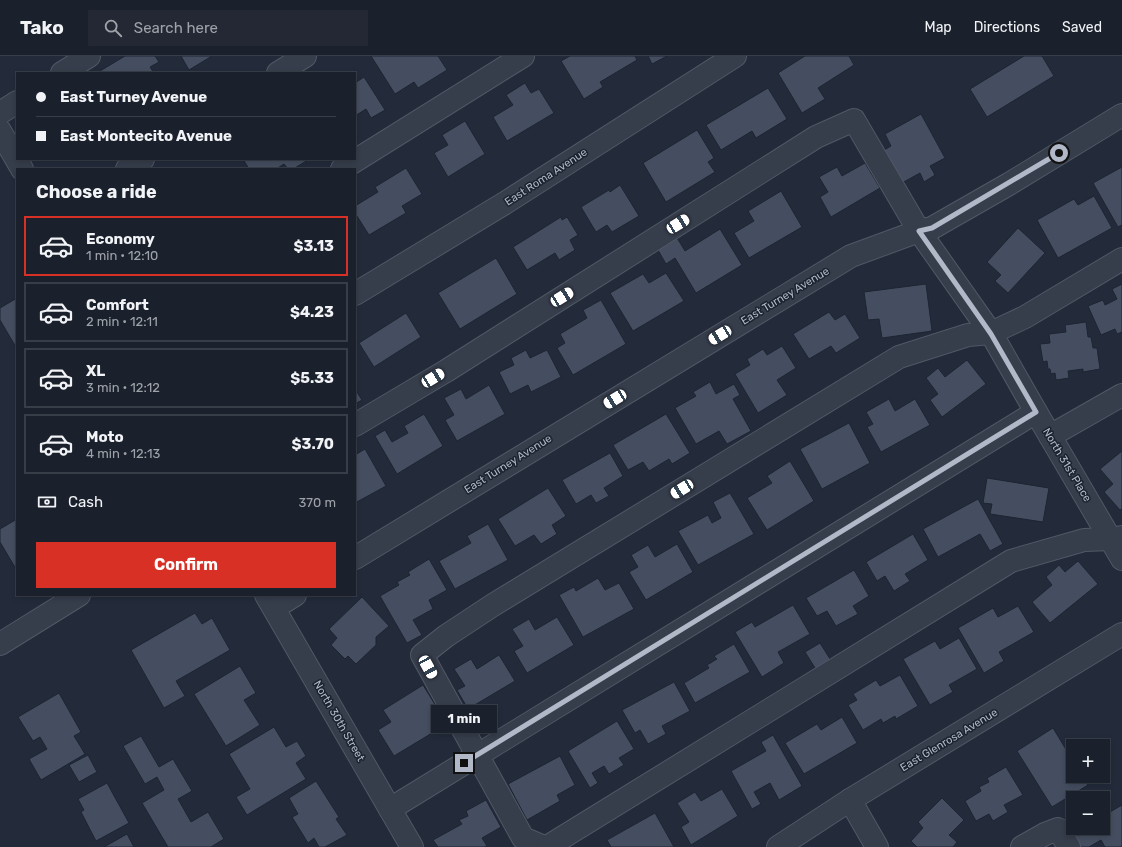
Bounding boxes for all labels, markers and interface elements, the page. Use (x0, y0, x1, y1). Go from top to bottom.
search box (88, 10, 368, 46)
text: Tako (20, 16, 64, 39)
icon: search (102, 17, 124, 39)
text: Search here (134, 19, 218, 37)
text: Map (925, 19, 952, 36)
text: Directions (974, 19, 1040, 36)
text: Saved (1062, 19, 1102, 36)
text: East Turney Avenue (60, 88, 207, 106)
text: East Montecito Avenue (60, 127, 232, 145)
route start (1050, 144, 1068, 162)
street label: East Roma Avenue (502, 146, 590, 208)
text: Choose a ride (36, 181, 157, 203)
car (665, 213, 691, 235)
icon: car (38, 228, 74, 264)
text: Economy (86, 230, 155, 248)
text: $3.13 (293, 237, 334, 255)
text: 1 min · 12:10 (86, 248, 158, 263)
street label: East Turney Avenue (738, 264, 832, 328)
car (549, 286, 575, 308)
icon: car (38, 294, 74, 330)
text: Comfort (86, 296, 149, 314)
text: $4.23 (290, 303, 334, 321)
text: 2 min · 12:11 (86, 314, 158, 329)
car (707, 324, 733, 346)
icon: car (38, 360, 74, 396)
text: XL (86, 362, 105, 380)
car (420, 367, 446, 389)
text: $5.33 (290, 369, 334, 387)
text: 3 min · 12:12 (86, 380, 160, 395)
car (602, 388, 628, 410)
icon: car (38, 426, 74, 462)
street label: North 31st Place (1040, 426, 1094, 504)
text: Moto (86, 428, 124, 446)
street label: East Turney Avenue (462, 432, 554, 496)
text: $3.70 (291, 435, 334, 453)
text: 4 min · 12:13 (86, 446, 160, 461)
car (669, 478, 695, 500)
icon: cash (36, 491, 58, 513)
text: Cash (68, 493, 103, 511)
text: 370 m (299, 495, 336, 510)
button: Confirm (36, 542, 336, 588)
car (417, 654, 439, 680)
street label: North 30th Street (311, 678, 368, 764)
callout: 1 min (431, 705, 497, 733)
street label: East Glenrosa Avenue (898, 706, 1000, 774)
text: 1 min (447, 711, 481, 726)
map controls (1066, 739, 1110, 835)
button: + (1066, 739, 1110, 783)
route end (455, 754, 473, 772)
button: − (1066, 791, 1110, 835)

